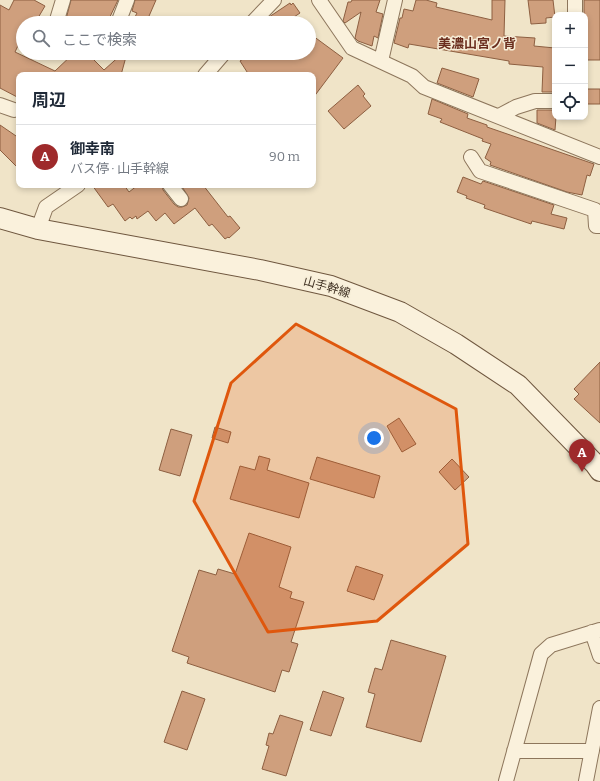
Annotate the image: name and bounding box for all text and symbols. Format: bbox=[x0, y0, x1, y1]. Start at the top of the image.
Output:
map controls bbox=[552, 12, 588, 120]
button: + bbox=[552, 12, 588, 48]
search box bbox=[16, 16, 316, 60]
icon: search bbox=[30, 27, 52, 49]
text: ここで検索 bbox=[62, 31, 137, 49]
district label: 美濃山宮ノ背 bbox=[438, 36, 516, 51]
button: − bbox=[552, 48, 588, 84]
button: locate bbox=[552, 84, 588, 120]
text: 周辺 bbox=[32, 90, 66, 111]
text: 御幸南 bbox=[70, 140, 115, 158]
text: A bbox=[40, 149, 50, 164]
text: 90 m bbox=[269, 149, 300, 164]
text: バス停 · 山手幹線 bbox=[70, 161, 169, 176]
street label: 山手幹線 bbox=[302, 274, 352, 300]
your location bbox=[364, 428, 384, 448]
pin: A bbox=[569, 439, 595, 472]

